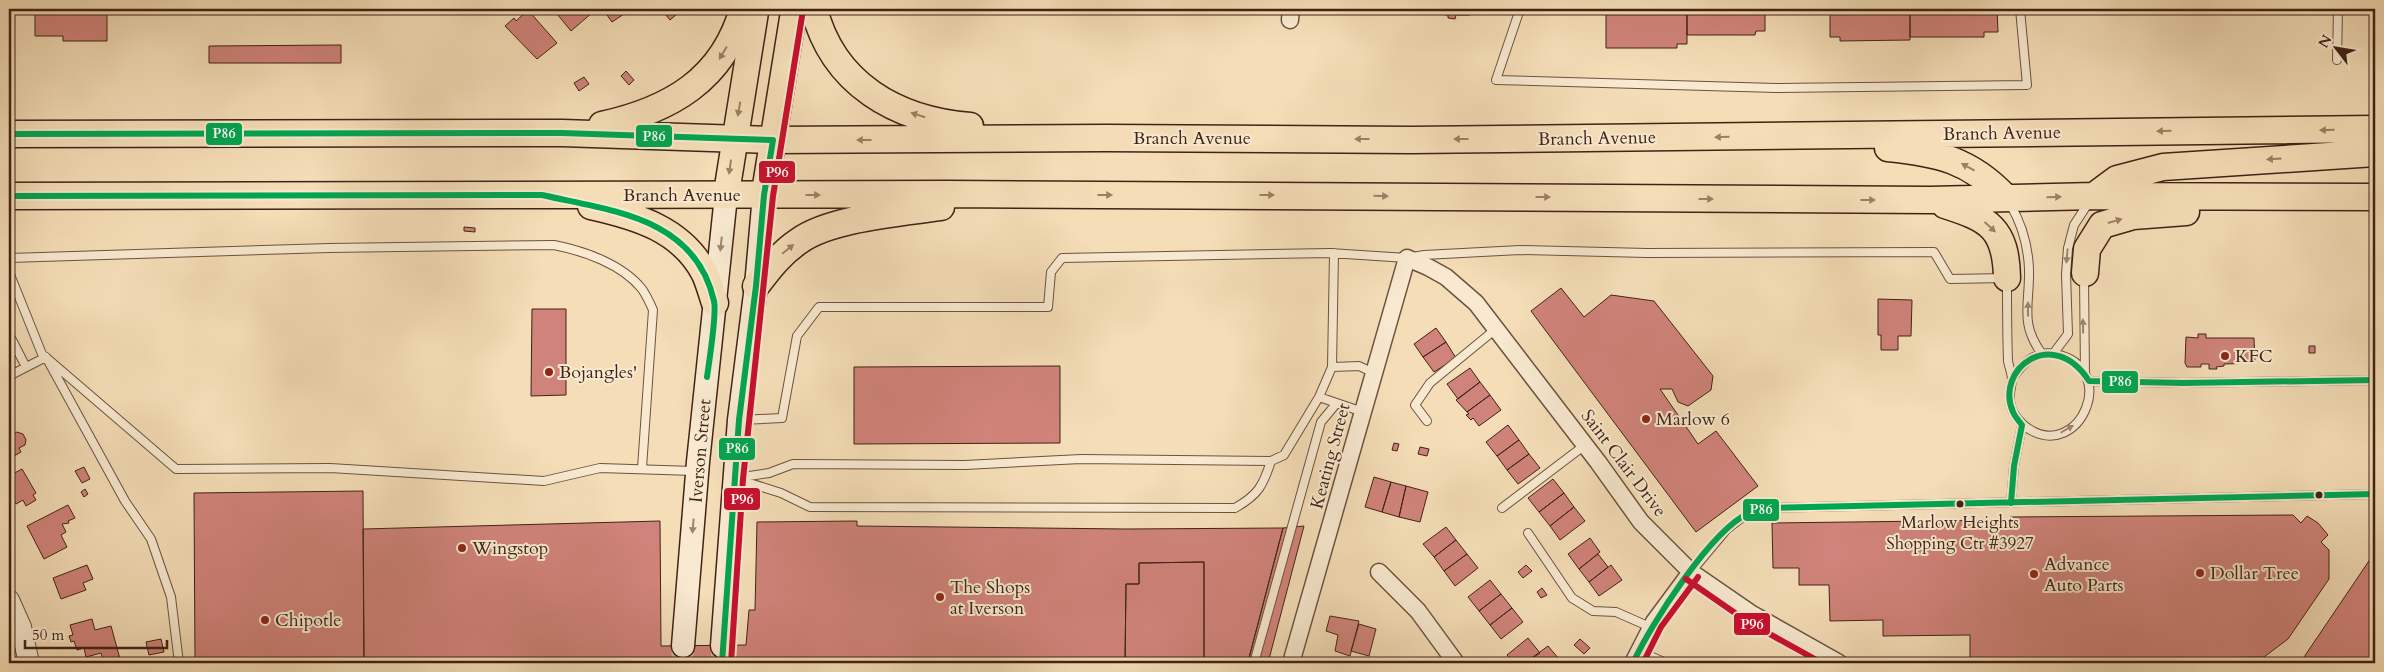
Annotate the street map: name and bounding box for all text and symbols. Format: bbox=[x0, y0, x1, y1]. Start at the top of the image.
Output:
north arrow bbox=[2312, 22, 2362, 72]
text: N bbox=[2314, 31, 2337, 52]
one-way arrow bbox=[718, 46, 727, 59]
one-way arrow bbox=[734, 101, 742, 117]
one-way arrow bbox=[911, 111, 926, 119]
street label: Branch Avenue bbox=[1943, 120, 2061, 147]
line badge: P86 bbox=[205, 122, 243, 146]
text: P86 bbox=[212, 124, 236, 143]
line badge: P86 bbox=[635, 124, 673, 148]
street label: Branch Avenue bbox=[1538, 125, 1656, 152]
street label: Branch Avenue bbox=[1133, 126, 1251, 151]
one-way arrow bbox=[2318, 126, 2334, 134]
text: P86 bbox=[642, 127, 666, 146]
one-way arrow bbox=[2156, 127, 2172, 135]
one-way arrow bbox=[1714, 133, 1730, 141]
one-way arrow bbox=[1354, 135, 1370, 143]
one-way arrow bbox=[1453, 135, 1469, 143]
one-way arrow bbox=[856, 136, 872, 144]
one-way arrow bbox=[2266, 156, 2282, 164]
one-way arrow bbox=[726, 159, 734, 175]
line badge: P96 bbox=[758, 160, 796, 184]
text: P96 bbox=[765, 163, 789, 182]
one-way arrow bbox=[1961, 163, 1975, 171]
street label: Branch Avenue bbox=[623, 183, 741, 208]
one-way arrow bbox=[805, 191, 821, 199]
one-way arrow bbox=[1097, 191, 1113, 199]
one-way arrow bbox=[1259, 191, 1275, 199]
one-way arrow bbox=[1373, 192, 1389, 200]
one-way arrow bbox=[1535, 193, 1551, 201]
one-way arrow bbox=[2046, 193, 2062, 201]
one-way arrow bbox=[1698, 195, 1714, 203]
one-way arrow bbox=[1860, 196, 1876, 204]
one-way arrow bbox=[2108, 217, 2123, 225]
one-way arrow bbox=[1983, 221, 1996, 232]
one-way arrow bbox=[717, 236, 725, 252]
one-way arrow bbox=[782, 244, 795, 255]
one-way arrow bbox=[2063, 248, 2071, 264]
one-way arrow bbox=[2024, 301, 2032, 317]
one-way arrow bbox=[2079, 318, 2087, 334]
place label: KFC bbox=[2235, 344, 2273, 369]
marker: KFC bbox=[2219, 350, 2231, 362]
place label: Bojangles' bbox=[559, 360, 637, 385]
marker: Bojangles' bbox=[543, 366, 555, 378]
line badge: P86 bbox=[2101, 370, 2139, 394]
text: P86 bbox=[2108, 372, 2132, 391]
street label: Iverson Street bbox=[684, 398, 718, 504]
street label: Keating Street bbox=[1304, 400, 1357, 512]
street label: Saint Clair Drive bbox=[1575, 404, 1672, 522]
place label: Marlow 6 bbox=[1656, 407, 1730, 432]
marker: Marlow 6 bbox=[1640, 413, 1652, 425]
one-way arrow bbox=[2061, 425, 2074, 434]
line badge: P86 bbox=[718, 437, 756, 461]
text: P86 bbox=[725, 439, 749, 458]
line badge: P96 bbox=[723, 487, 761, 511]
text: P96 bbox=[730, 490, 754, 509]
unlabelled marker bbox=[2314, 490, 2324, 500]
line badge: P86 bbox=[1742, 498, 1780, 522]
marker: Marlow Heights Shopping Ctr #3927 bbox=[1955, 499, 1965, 509]
text: P86 bbox=[1749, 500, 1773, 519]
place label: Marlow Heights Shopping Ctr #3927 bbox=[1886, 511, 2034, 555]
one-way arrow bbox=[689, 518, 697, 534]
place label: Wingstop bbox=[471, 536, 548, 561]
marker: Wingstop bbox=[456, 542, 468, 554]
place label: Advance Auto Parts bbox=[2044, 552, 2124, 598]
place label: Dollar Tree bbox=[2210, 561, 2299, 586]
marker: Dollar Tree bbox=[2194, 567, 2206, 579]
marker: Advance Auto Parts bbox=[2028, 568, 2040, 580]
place label: The Shops at Iverson bbox=[950, 575, 1030, 621]
marker: The Shops at Iverson bbox=[934, 591, 946, 603]
place label: Chipotle bbox=[275, 608, 341, 633]
line badge: P96 bbox=[1733, 612, 1771, 636]
marker: Chipotle bbox=[259, 614, 271, 626]
text: P96 bbox=[1740, 615, 1764, 634]
scale bar bbox=[25, 617, 168, 649]
text: 50 m bbox=[32, 625, 64, 645]

